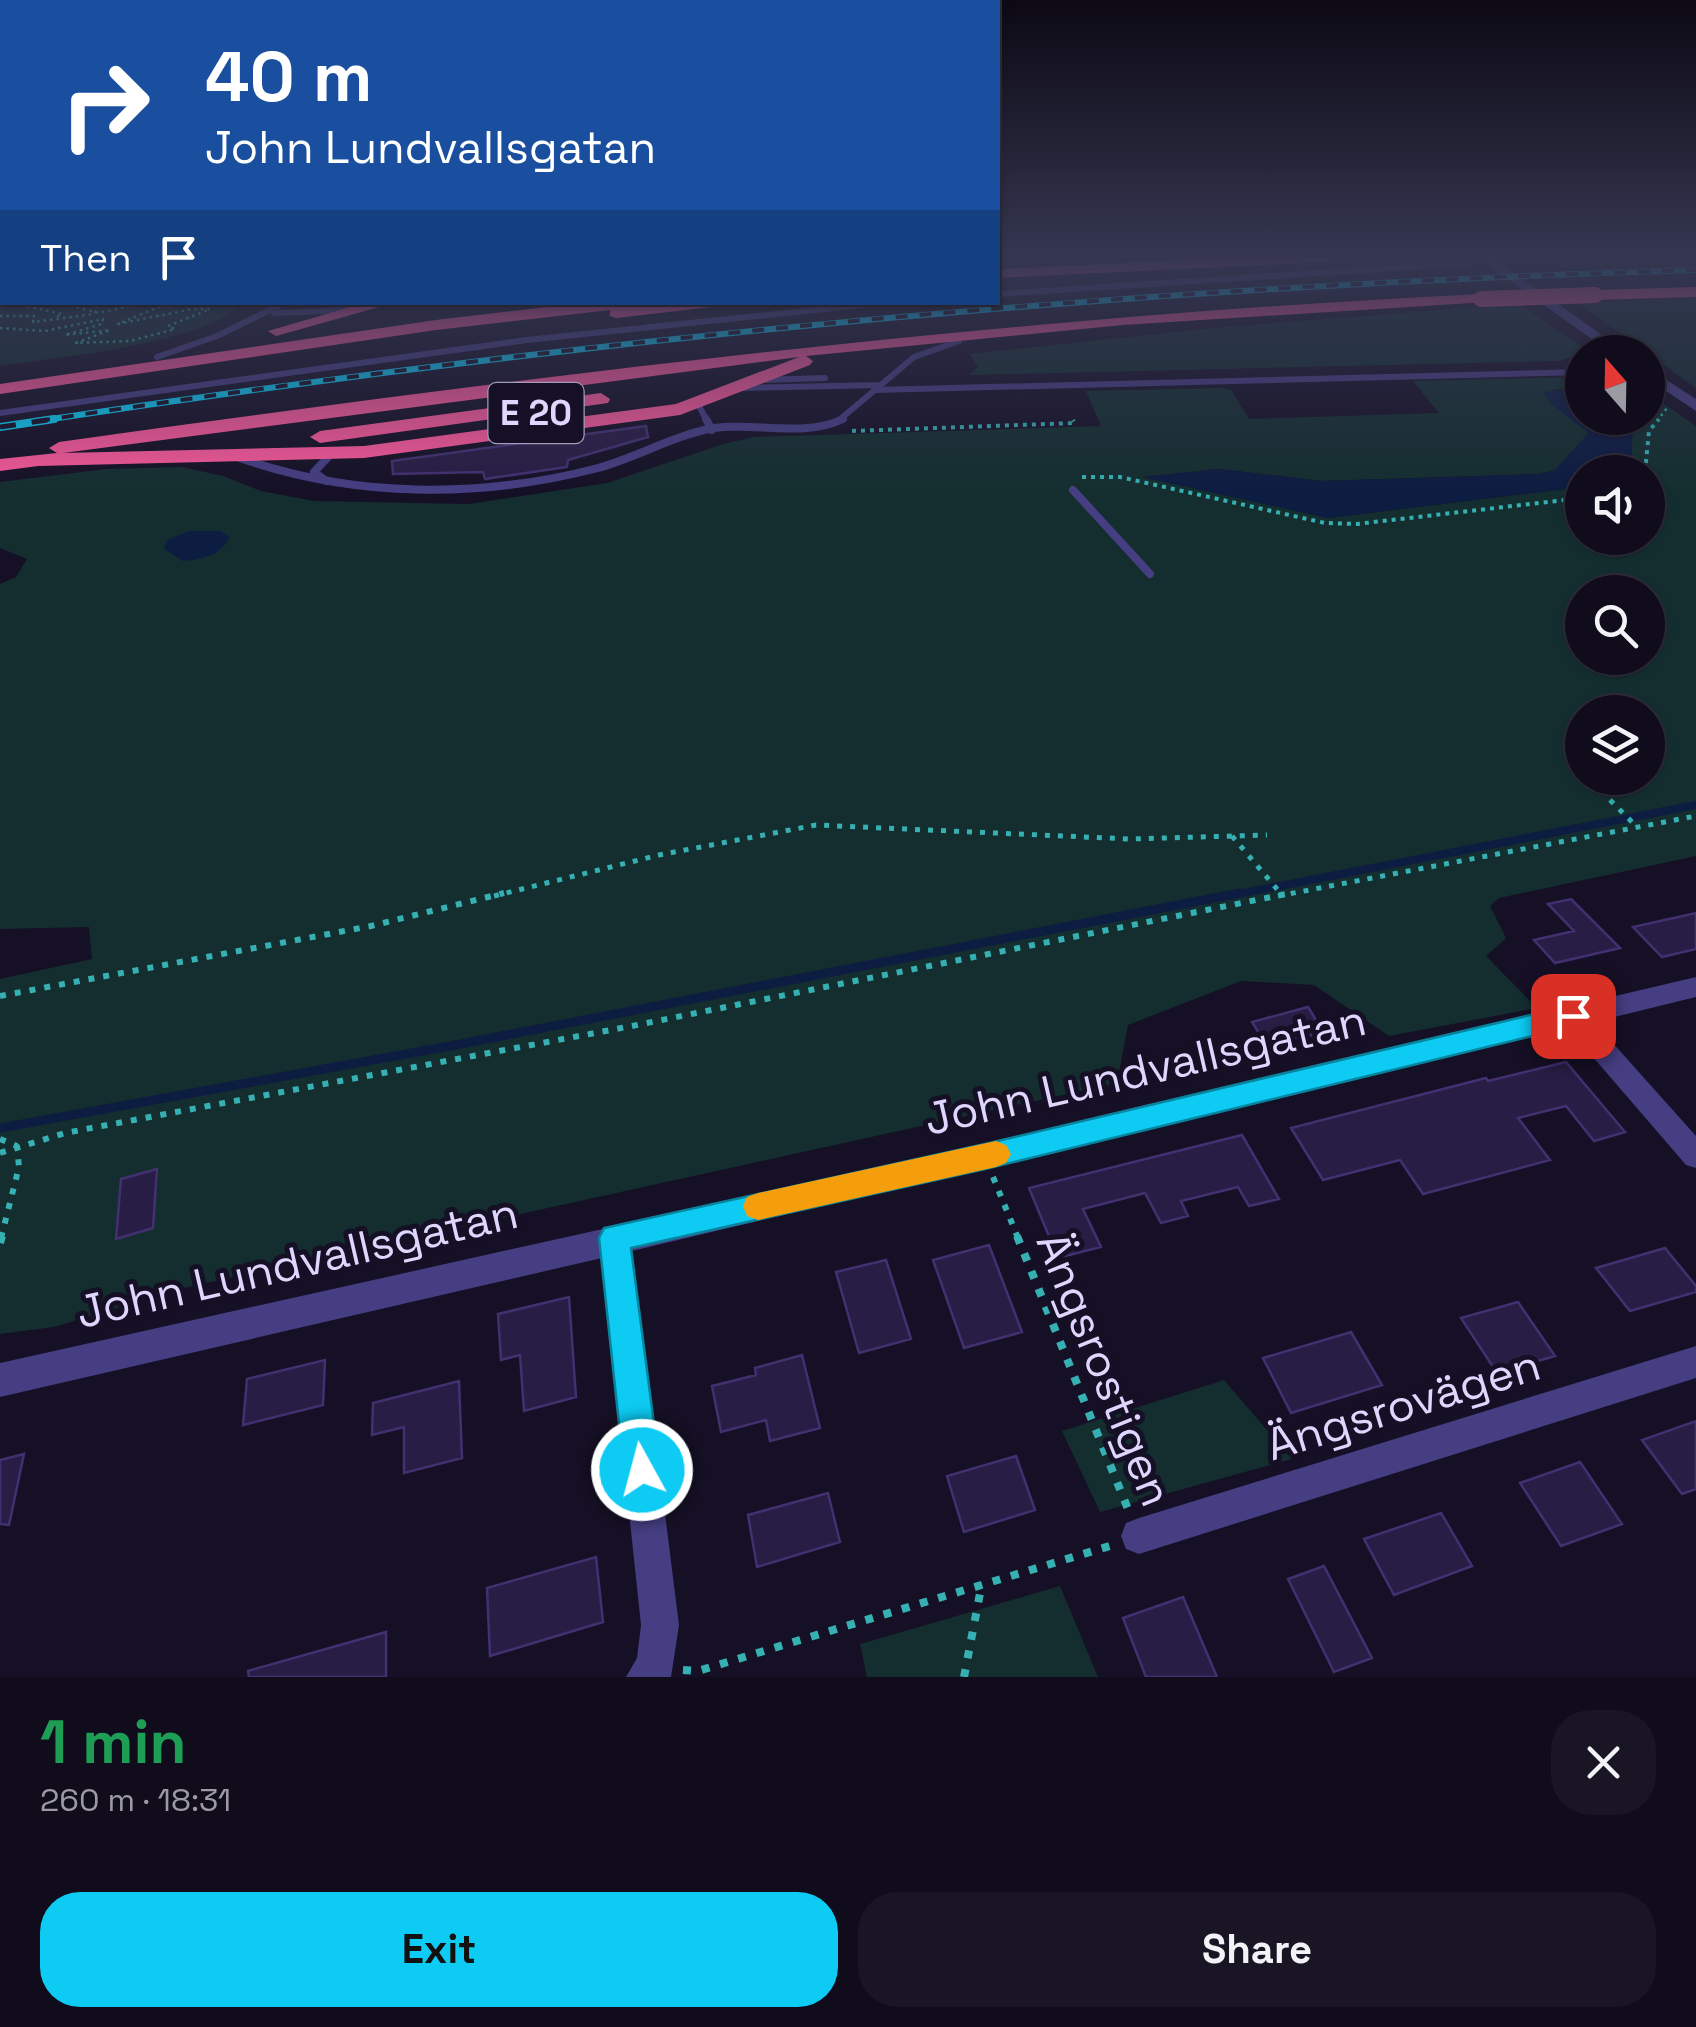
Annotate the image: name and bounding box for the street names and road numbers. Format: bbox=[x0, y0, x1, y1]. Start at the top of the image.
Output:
road number: E 20 bbox=[488, 383, 584, 443]
street label: John Lundvallsgatan bbox=[919, 991, 1371, 1148]
street label: John Lundvallsgatan bbox=[71, 1184, 523, 1341]
street label: Ängsrostigen bbox=[1024, 1224, 1185, 1515]
street label: Ängsrovägen bbox=[1259, 1336, 1547, 1473]

